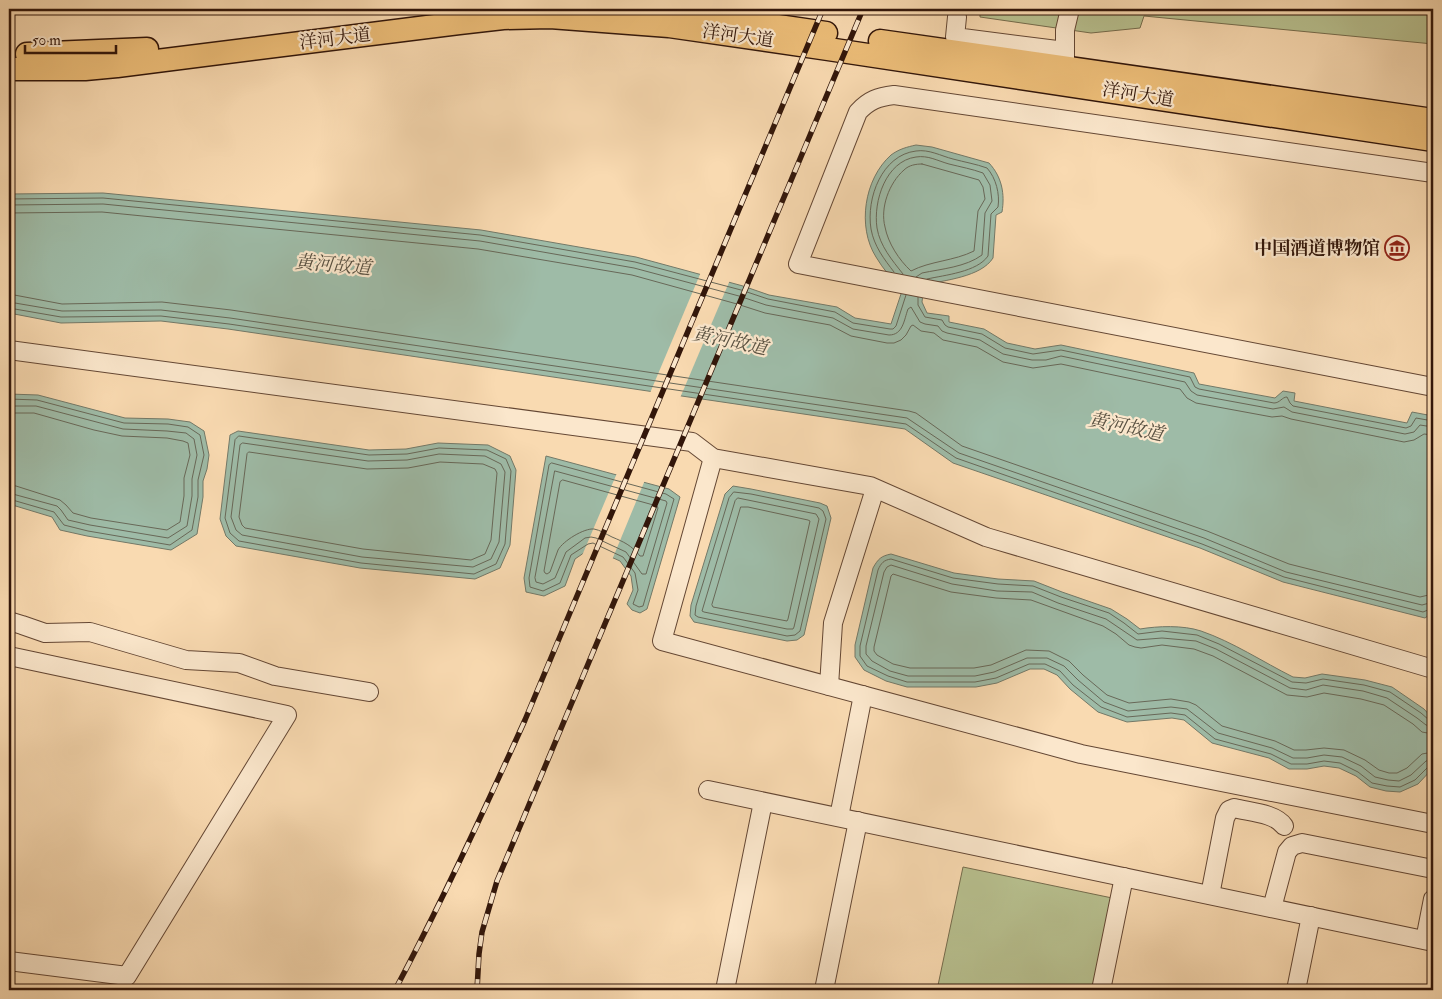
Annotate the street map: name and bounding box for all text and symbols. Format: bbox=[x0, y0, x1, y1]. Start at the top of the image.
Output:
street label: 洋河大道 bbox=[701, 20, 775, 52]
scale bar bbox=[25, 22, 116, 54]
street label: 洋河大道 bbox=[298, 23, 372, 55]
text: 50 m bbox=[32, 31, 61, 50]
street label: 洋河大道 bbox=[1101, 78, 1175, 112]
museum icon: 中国酒道博物馆 bbox=[1384, 235, 1410, 261]
place label: 中国酒道博物馆 bbox=[1254, 237, 1380, 260]
water label: 黄河故道 bbox=[294, 250, 375, 281]
water label: 黄河故道 bbox=[690, 321, 773, 361]
water label: 黄河故道 bbox=[1086, 407, 1169, 447]

